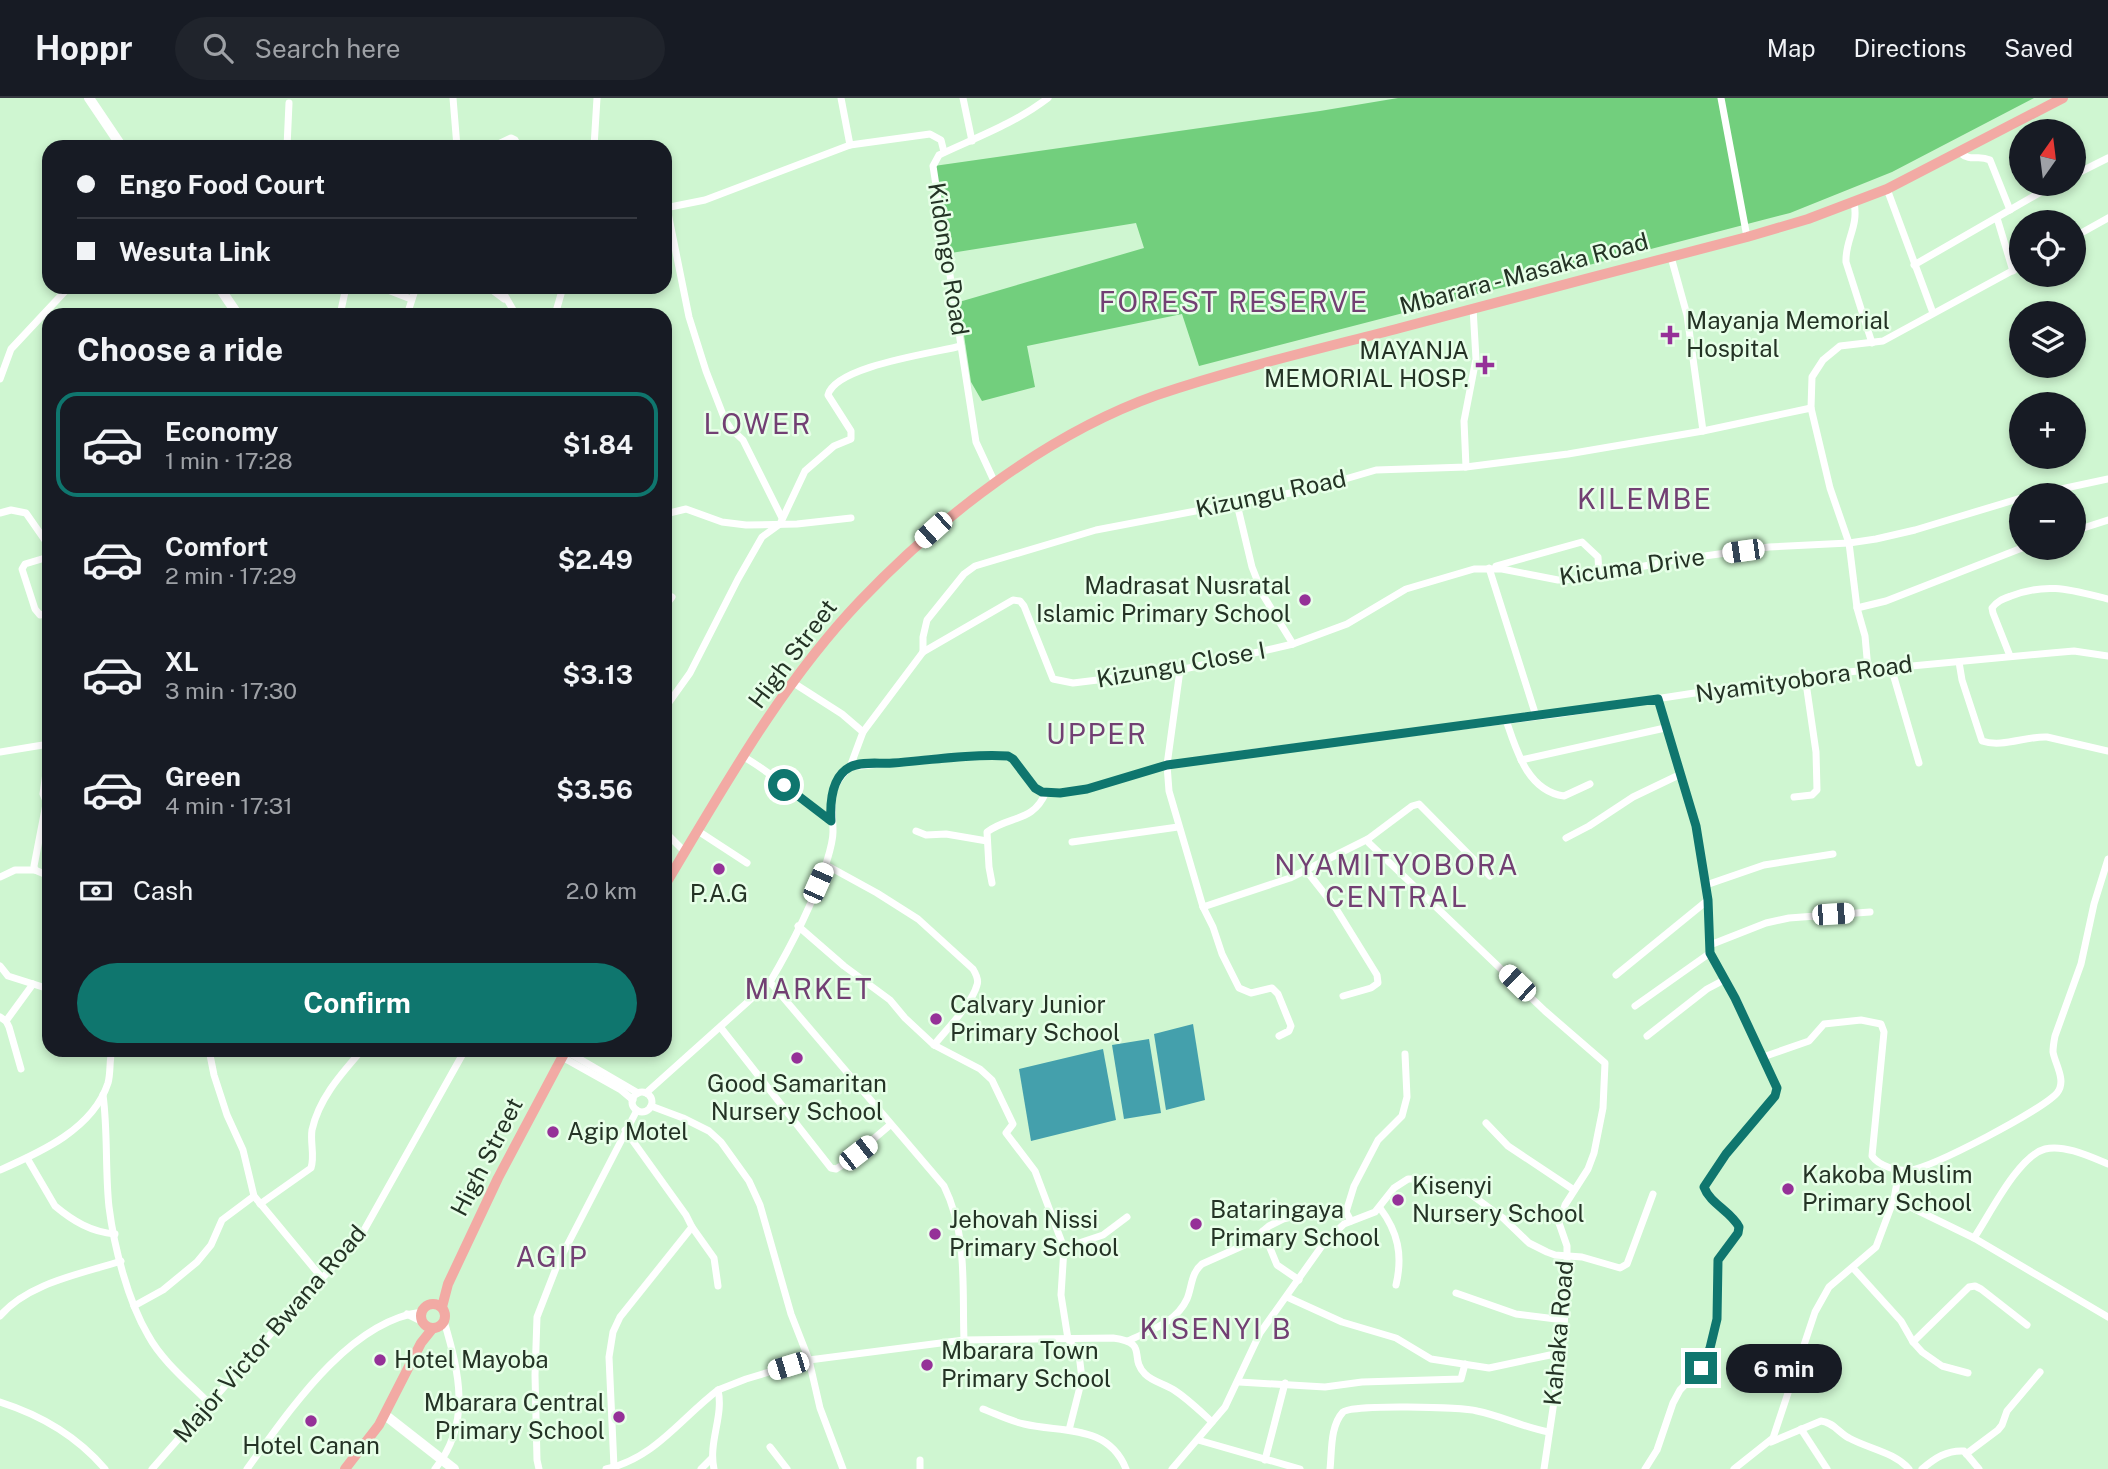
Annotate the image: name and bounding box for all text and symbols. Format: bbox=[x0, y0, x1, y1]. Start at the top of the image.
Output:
search box bbox=[175, 17, 665, 80]
text: Hoppr bbox=[35, 29, 133, 67]
icon: search bbox=[199, 29, 237, 67]
text: Search here bbox=[255, 33, 401, 64]
text: Map bbox=[1767, 34, 1816, 62]
text: Directions bbox=[1854, 34, 1966, 62]
text: Saved bbox=[2004, 34, 2073, 62]
north arrow bbox=[2009, 119, 2086, 196]
map controls bbox=[2009, 119, 2086, 560]
text: Engo Food Court bbox=[119, 169, 325, 200]
street label: Kidongo Road bbox=[923, 180, 975, 337]
button: locate bbox=[2009, 210, 2086, 287]
street label: Mbarara - Masaka Road bbox=[1396, 226, 1651, 320]
text: Wesuta Link bbox=[119, 236, 271, 267]
district label: FOREST RESERVE bbox=[1099, 285, 1369, 318]
button: layers bbox=[2009, 301, 2086, 378]
place label: Mayanja Memorial Hospital bbox=[1686, 306, 1890, 362]
marker: Mayanja Memorial Hospital bbox=[1660, 325, 1680, 345]
text: Choose a ride bbox=[77, 331, 283, 368]
place label: MAYANJA MEMORIAL HOSP. bbox=[1264, 336, 1469, 392]
marker: MAYANJA MEMORIAL HOSP. bbox=[1475, 355, 1495, 375]
button: + bbox=[2009, 392, 2086, 469]
district label: LOWER bbox=[704, 407, 812, 440]
icon: car bbox=[81, 413, 144, 476]
text: Economy bbox=[165, 416, 278, 447]
text: $1.84 bbox=[563, 429, 633, 460]
text: 1 min · 17:28 bbox=[165, 447, 293, 474]
street label: Kizungu Road bbox=[1193, 463, 1349, 523]
district label: KILEMBE bbox=[1577, 482, 1713, 515]
button: − bbox=[2009, 483, 2086, 560]
car bbox=[911, 508, 956, 552]
icon: car bbox=[81, 528, 144, 591]
text: Comfort bbox=[165, 531, 268, 562]
car bbox=[1721, 538, 1766, 564]
street label: Kicuma Drive bbox=[1557, 542, 1706, 590]
text: $2.49 bbox=[558, 544, 633, 575]
text: 2 min · 17:29 bbox=[165, 562, 297, 589]
place label: Madrasat Nusratal Islamic Primary School bbox=[1036, 571, 1291, 627]
marker: Madrasat Nusratal Islamic Primary School bbox=[1297, 592, 1313, 608]
street label: High Street bbox=[742, 593, 842, 713]
street label: Kizungu Close I bbox=[1094, 635, 1267, 693]
icon: car bbox=[81, 643, 144, 706]
text: XL bbox=[165, 646, 199, 677]
street label: Nyamityobora Road bbox=[1694, 649, 1914, 707]
text: $3.13 bbox=[563, 659, 633, 690]
text: 3 min · 17:30 bbox=[165, 677, 297, 704]
district label: UPPER bbox=[1046, 717, 1148, 750]
icon: car bbox=[81, 758, 144, 821]
text: Green bbox=[165, 761, 241, 792]
route start bbox=[768, 769, 800, 801]
text: $3.56 bbox=[556, 774, 633, 805]
text: 4 min · 17:31 bbox=[165, 792, 293, 819]
district label: NYAMITYOBORA CENTRAL bbox=[1274, 848, 1520, 913]
car bbox=[800, 860, 837, 906]
marker: P.A.G bbox=[711, 861, 727, 877]
icon: cash bbox=[77, 872, 115, 910]
text: Cash bbox=[133, 875, 193, 906]
text: 2.0 km bbox=[566, 877, 637, 904]
place label: P.A.G bbox=[690, 879, 748, 907]
car bbox=[1812, 902, 1855, 926]
car bbox=[1495, 961, 1540, 1005]
button: Confirm bbox=[77, 963, 637, 1043]
district label: MARKET bbox=[744, 972, 874, 1005]
place label: Calvary Junior Primary School bbox=[950, 990, 1120, 1046]
marker: Calvary Junior Primary School bbox=[928, 1011, 944, 1027]
marker: Good Samaritan Nursery School bbox=[789, 1050, 805, 1066]
place label: Good Samaritan Nursery School bbox=[707, 1069, 887, 1125]
street label: High Street bbox=[444, 1093, 528, 1220]
place label: Agip Motel bbox=[567, 1117, 689, 1145]
marker: Agip Motel bbox=[545, 1124, 561, 1140]
car bbox=[835, 1132, 882, 1174]
place label: Kakoba Muslim Primary School bbox=[1802, 1160, 1973, 1216]
place label: Kisenyi Nursery School bbox=[1412, 1171, 1585, 1227]
marker: Kakoba Muslim Primary School bbox=[1780, 1181, 1796, 1197]
marker: Kisenyi Nursery School bbox=[1390, 1192, 1406, 1208]
place label: Bataringaya Primary School bbox=[1210, 1195, 1380, 1251]
place label: Jehovah Nissi Primary School bbox=[949, 1205, 1119, 1261]
marker: Bataringaya Primary School bbox=[1188, 1216, 1204, 1232]
street label: Major Victor Bwana Road bbox=[167, 1219, 371, 1448]
marker: Jehovah Nissi Primary School bbox=[927, 1226, 943, 1242]
district label: AGIP bbox=[515, 1240, 589, 1273]
street label: Kahaka Road bbox=[1538, 1259, 1578, 1407]
district label: KISENYI B bbox=[1140, 1312, 1292, 1345]
place label: Mbarara Town Primary School bbox=[941, 1336, 1111, 1392]
callout: 6 min bbox=[1726, 1344, 1841, 1392]
place label: Hotel Mayoba bbox=[394, 1345, 549, 1373]
car bbox=[765, 1350, 812, 1382]
marker: Hotel Mayoba bbox=[372, 1352, 388, 1368]
route end bbox=[1685, 1352, 1717, 1384]
text: 6 min bbox=[1754, 1355, 1814, 1382]
marker: Mbarara Town Primary School bbox=[919, 1357, 935, 1373]
place label: Mbarara Central Primary School bbox=[424, 1388, 605, 1444]
marker: Mbarara Central Primary School bbox=[611, 1409, 627, 1425]
marker: Hotel Canan bbox=[303, 1413, 319, 1429]
place label: Hotel Canan bbox=[242, 1431, 380, 1459]

